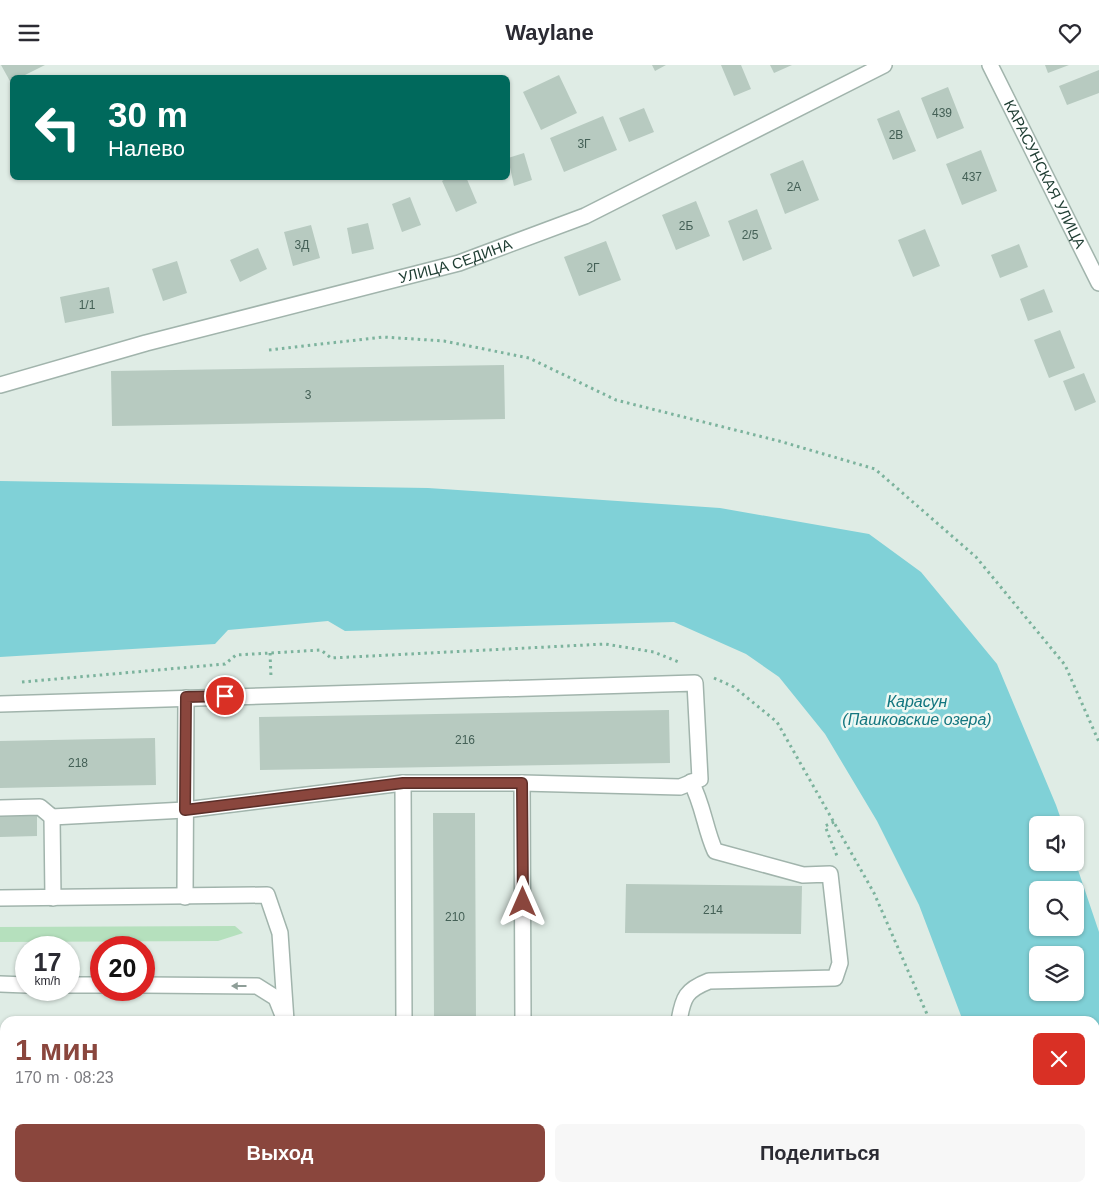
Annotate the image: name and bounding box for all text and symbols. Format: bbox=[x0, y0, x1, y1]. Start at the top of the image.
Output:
icon: menu bbox=[15, 19, 43, 47]
icon: heart bbox=[1056, 19, 1084, 47]
text: Waylane bbox=[505, 20, 594, 45]
icon: left bbox=[25, 95, 90, 160]
text: 30 m bbox=[108, 95, 188, 134]
street label: КАРАСУНСКАЯ УЛИЦА bbox=[1001, 97, 1089, 251]
house number: 439 bbox=[932, 106, 952, 120]
house number: 2В bbox=[889, 128, 903, 142]
text: Налево bbox=[108, 136, 185, 161]
house number: 3Г bbox=[577, 137, 591, 151]
house number: 437 bbox=[962, 170, 982, 184]
house number: 2А bbox=[787, 180, 801, 194]
house number: 2Б bbox=[679, 219, 693, 233]
house number: 2/5 bbox=[742, 228, 759, 242]
street label: УЛИЦА СЕДИНА bbox=[397, 235, 514, 286]
house number: 3Д bbox=[295, 238, 309, 252]
house number: 2Г bbox=[586, 261, 600, 275]
house number: 1/1 bbox=[79, 298, 96, 312]
house number: 3 bbox=[305, 388, 312, 402]
pin bbox=[204, 675, 246, 717]
icon: arrive bbox=[211, 682, 239, 710]
water label: Карасун (Пашковские озера) bbox=[842, 693, 992, 728]
house number: 216 bbox=[455, 733, 475, 747]
house number: 218 bbox=[68, 756, 88, 770]
map controls bbox=[1029, 816, 1084, 1001]
button: sound bbox=[1029, 816, 1084, 871]
position arrow bbox=[496, 875, 548, 927]
button: search bbox=[1029, 881, 1084, 936]
house number: 214 bbox=[703, 903, 723, 917]
house number: 210 bbox=[445, 910, 465, 924]
speed limit sign: 20 bbox=[90, 936, 155, 1001]
button: layers bbox=[1029, 946, 1084, 1001]
text: 17 bbox=[34, 948, 61, 976]
text: km/h bbox=[34, 974, 61, 988]
one-way arrow bbox=[231, 982, 247, 990]
text: 1 мин bbox=[15, 1033, 99, 1066]
button: close bbox=[1033, 1033, 1085, 1085]
text: 170 m · 08:23 bbox=[15, 1069, 114, 1086]
button: Выход bbox=[15, 1124, 545, 1182]
button: Поделиться bbox=[555, 1124, 1085, 1182]

